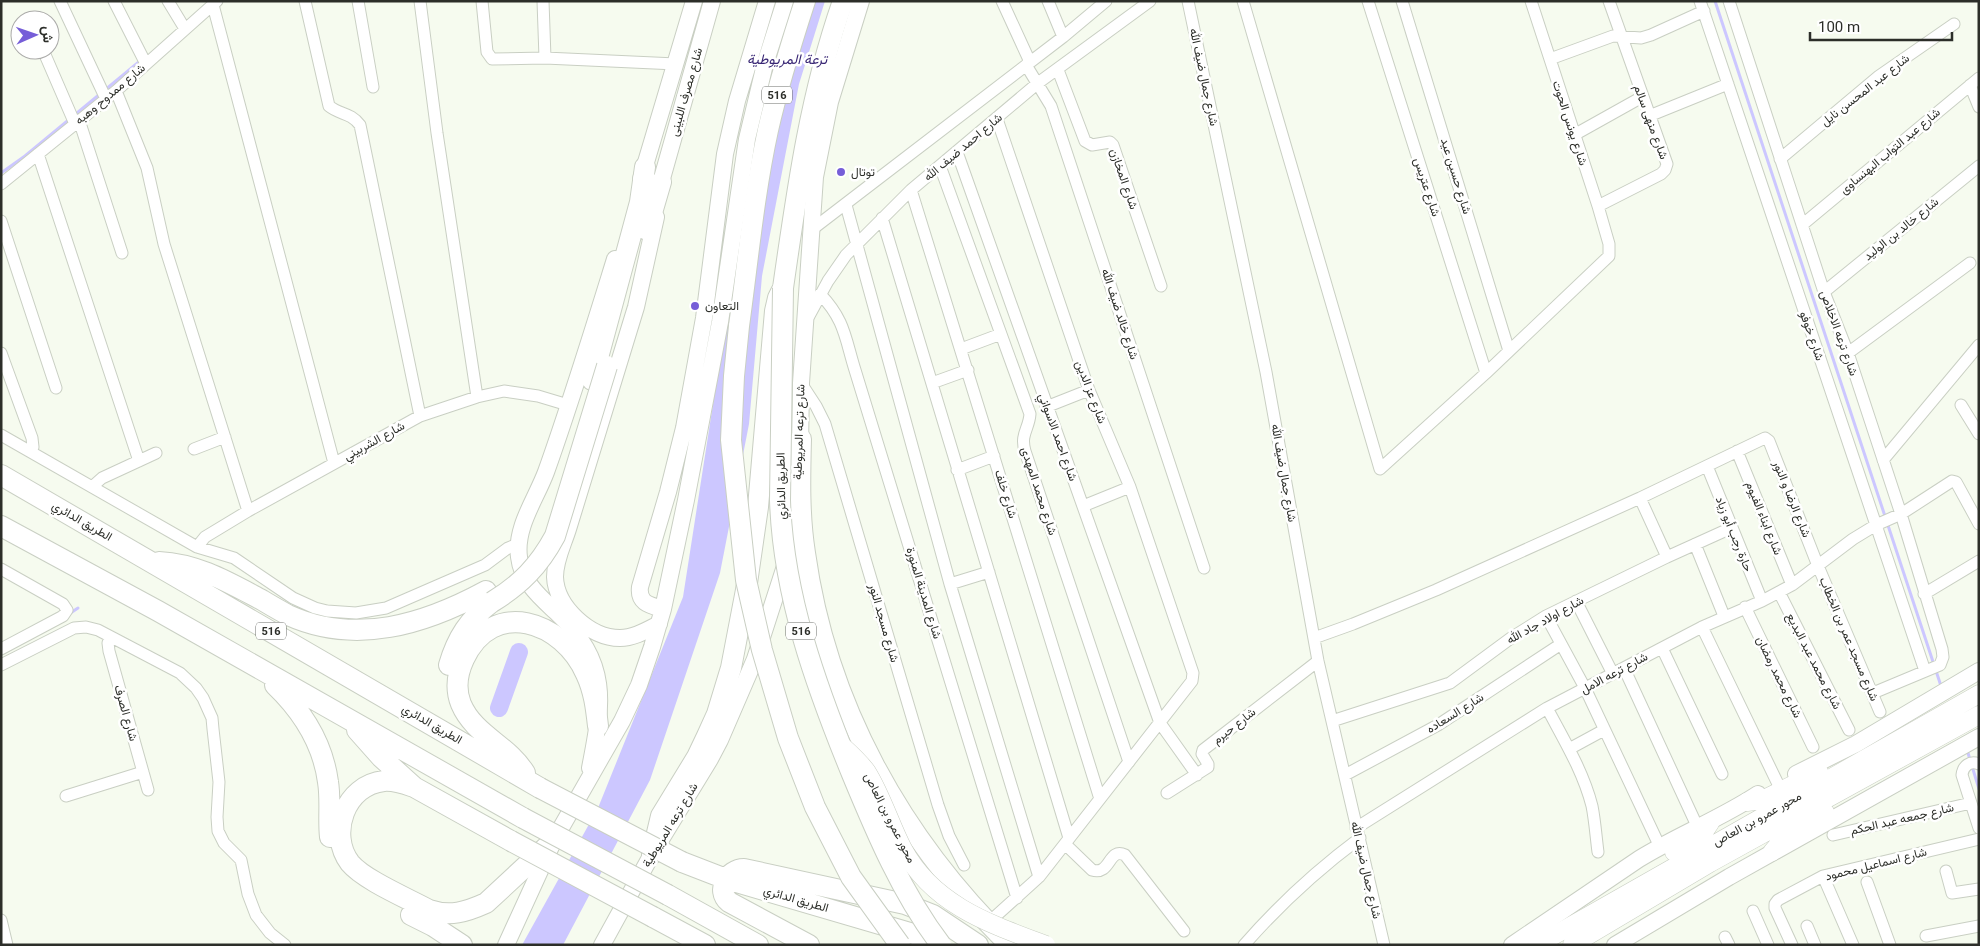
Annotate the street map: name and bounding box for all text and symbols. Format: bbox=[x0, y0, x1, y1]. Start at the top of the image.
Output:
north arrow bbox=[10, 10, 60, 60]
scale bar bbox=[1810, 10, 1952, 42]
text: 100 m bbox=[1818, 18, 1860, 36]
text: ش bbox=[39, 26, 56, 43]
street label: شارع جمال ضيف الله bbox=[1185, 27, 1221, 128]
street label: شارع مصرف اللبينى bbox=[667, 46, 707, 138]
water label: ترعة المريوطية bbox=[747, 51, 829, 68]
street label: شارع عبد المحسن نايل bbox=[1818, 51, 1913, 131]
street label: شارع ممدوح وهبه bbox=[72, 61, 149, 129]
street label: شارع يونس الحوت bbox=[1548, 79, 1590, 168]
street label: شارع منهى سالم bbox=[1629, 83, 1671, 162]
road number: 516 bbox=[762, 86, 792, 104]
street label: شارع عبد التواب البهنساوى bbox=[1837, 105, 1944, 199]
street label: شارع احمد ضيف الله bbox=[921, 110, 1006, 185]
street label: شارع حسين عيد bbox=[1436, 136, 1474, 216]
street label: شارع المخازن bbox=[1105, 147, 1141, 212]
street label: شارع عتريس bbox=[1409, 156, 1443, 219]
place label: توتال bbox=[851, 165, 875, 180]
marker: توتال bbox=[835, 166, 847, 178]
street label: شارع خالد بن الوليد bbox=[1861, 195, 1942, 265]
street label: شارع خالد ضيف الله bbox=[1097, 267, 1141, 362]
street label: شارع ترعه الاخلاص bbox=[1815, 288, 1861, 378]
place label: التعاون bbox=[705, 299, 739, 314]
marker: التعاون bbox=[689, 300, 701, 312]
street label: شارع خوفو bbox=[1795, 309, 1827, 363]
street label: شارع عز الدين bbox=[1071, 358, 1109, 426]
street label: شارع ترعه المريوطية bbox=[790, 384, 810, 480]
street label: شارع احمد الاسواني bbox=[1033, 391, 1080, 484]
street label: شارع الشربيني bbox=[341, 419, 408, 466]
street label: شارع جمال ضيف الله bbox=[1267, 423, 1300, 524]
street label: شارع محمد المهدى bbox=[1016, 445, 1060, 537]
street label: الطريق الدائري bbox=[773, 452, 792, 520]
street label: شارع الرضا و النور bbox=[1768, 458, 1814, 540]
street label: شارع خلف bbox=[990, 468, 1020, 521]
street label: شارع ابناء الفيوم bbox=[1741, 479, 1785, 558]
street label: حارة رجب أبو زياد bbox=[1712, 494, 1755, 574]
street label: الطريق الدائري bbox=[48, 498, 115, 546]
street label: شارع المدينة المنورة bbox=[902, 546, 945, 641]
street label: شارع مسجد عمر بن الخطاب bbox=[1815, 575, 1881, 704]
street label: شارع مسجد النور bbox=[864, 581, 902, 664]
street label: شارع اولاد جاد الله bbox=[1504, 593, 1587, 649]
street label: شارع محمد عبد البديع bbox=[1782, 611, 1844, 712]
road number: 516 bbox=[256, 622, 286, 640]
road number: 516 bbox=[786, 622, 816, 640]
street label: شارع محمد رمضان bbox=[1751, 634, 1805, 721]
street label: شارع ترعه الامل bbox=[1578, 649, 1651, 698]
street label: شارع الصرف bbox=[109, 683, 141, 743]
street label: شارع السعاده bbox=[1424, 690, 1487, 738]
street label: الطريق الدائري bbox=[398, 701, 465, 749]
street label: شارع حيرم bbox=[1210, 705, 1260, 749]
street label: محور عمرو بن العاص bbox=[860, 771, 919, 866]
street label: شارع ترعه المريوطية bbox=[639, 780, 702, 871]
street label: محور عمرو بن العاص bbox=[1710, 789, 1804, 850]
street label: شارع جمعه عبد الحكم bbox=[1849, 800, 1956, 840]
street label: شارع جمال ضيف الله bbox=[1346, 820, 1384, 920]
street label: شارع اسماعيل محمود bbox=[1824, 845, 1929, 885]
street label: الطريق الدائري bbox=[761, 883, 830, 918]

